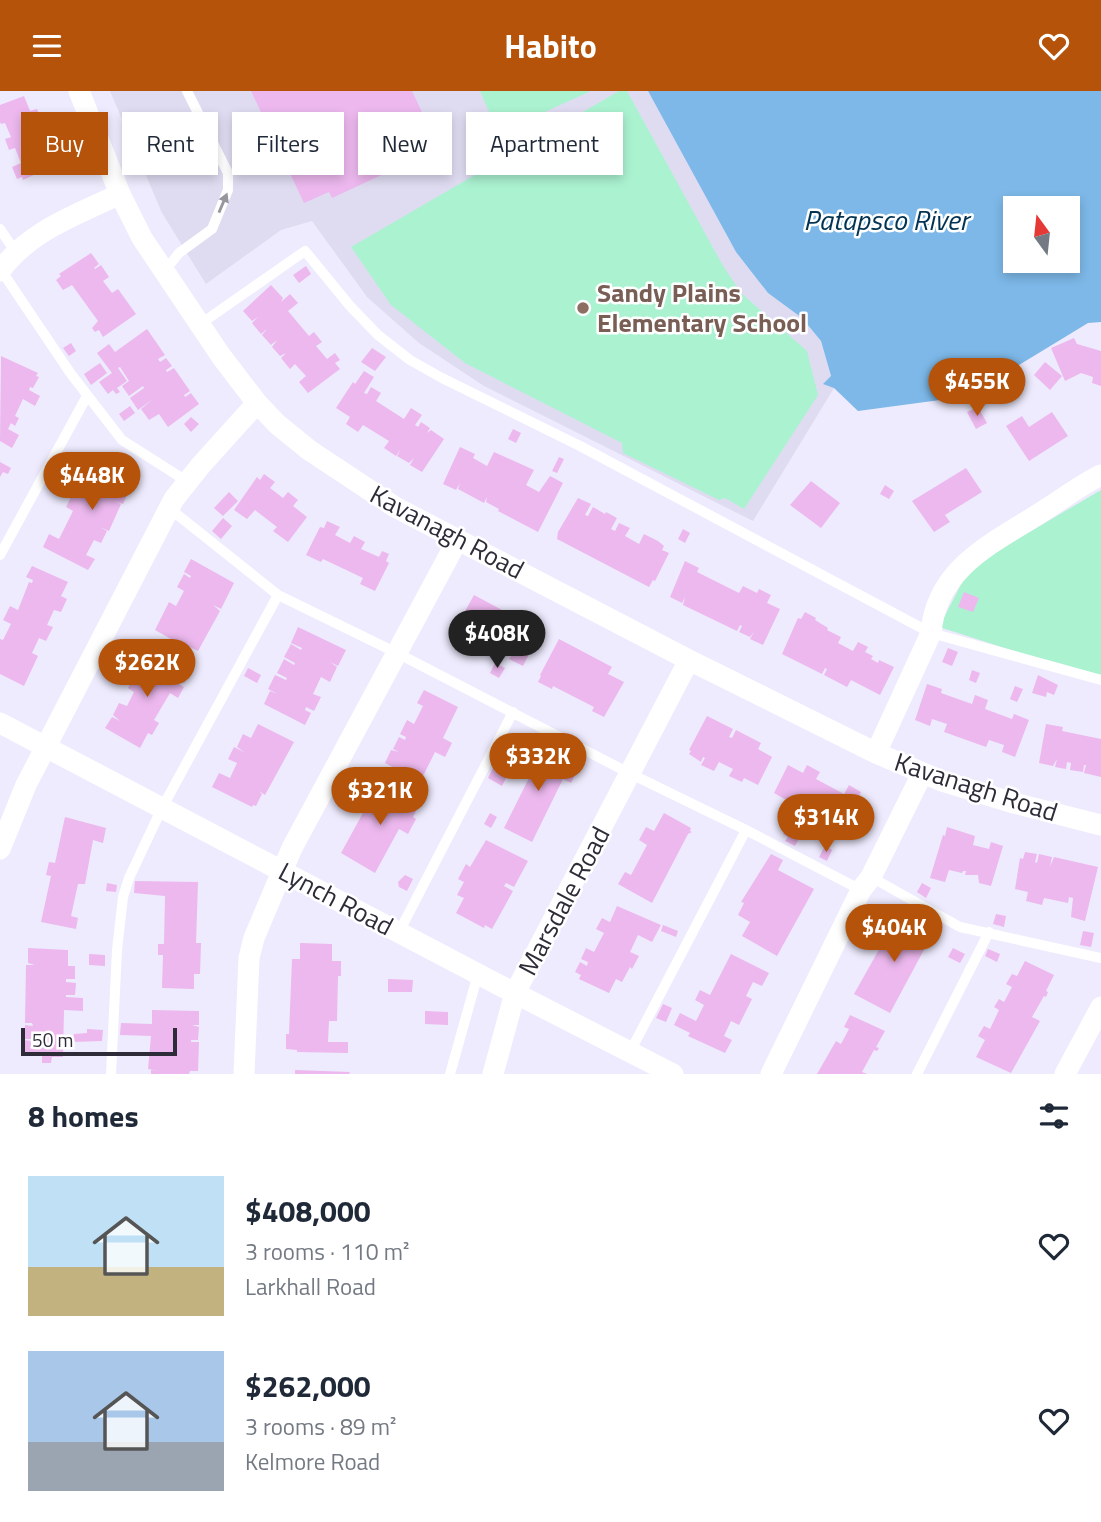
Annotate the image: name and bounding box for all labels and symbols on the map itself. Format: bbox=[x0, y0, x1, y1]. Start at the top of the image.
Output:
one-way arrow bbox=[218, 193, 229, 214]
north arrow bbox=[1003, 196, 1080, 273]
water label: Patapsco River bbox=[803, 198, 972, 241]
place label: Sandy Plains Elementary School bbox=[597, 273, 807, 342]
marker: Sandy Plains Elementary School bbox=[575, 300, 591, 316]
pin: $455K bbox=[928, 359, 1026, 418]
pin: $448K bbox=[43, 453, 141, 512]
street label: Kavanagh Road bbox=[363, 475, 531, 589]
pin: $408K bbox=[448, 611, 546, 670]
pin: $262K bbox=[98, 639, 196, 699]
pin: $332K bbox=[489, 733, 587, 793]
street label: Kavanagh Road bbox=[890, 742, 1063, 831]
pin: $321K bbox=[331, 767, 429, 827]
pin: $314K bbox=[777, 795, 875, 854]
street label: Marsdale Road bbox=[508, 819, 619, 982]
street label: Lynch Road bbox=[272, 852, 401, 945]
pin: $404K bbox=[845, 905, 943, 964]
scale bar bbox=[21, 1025, 177, 1057]

